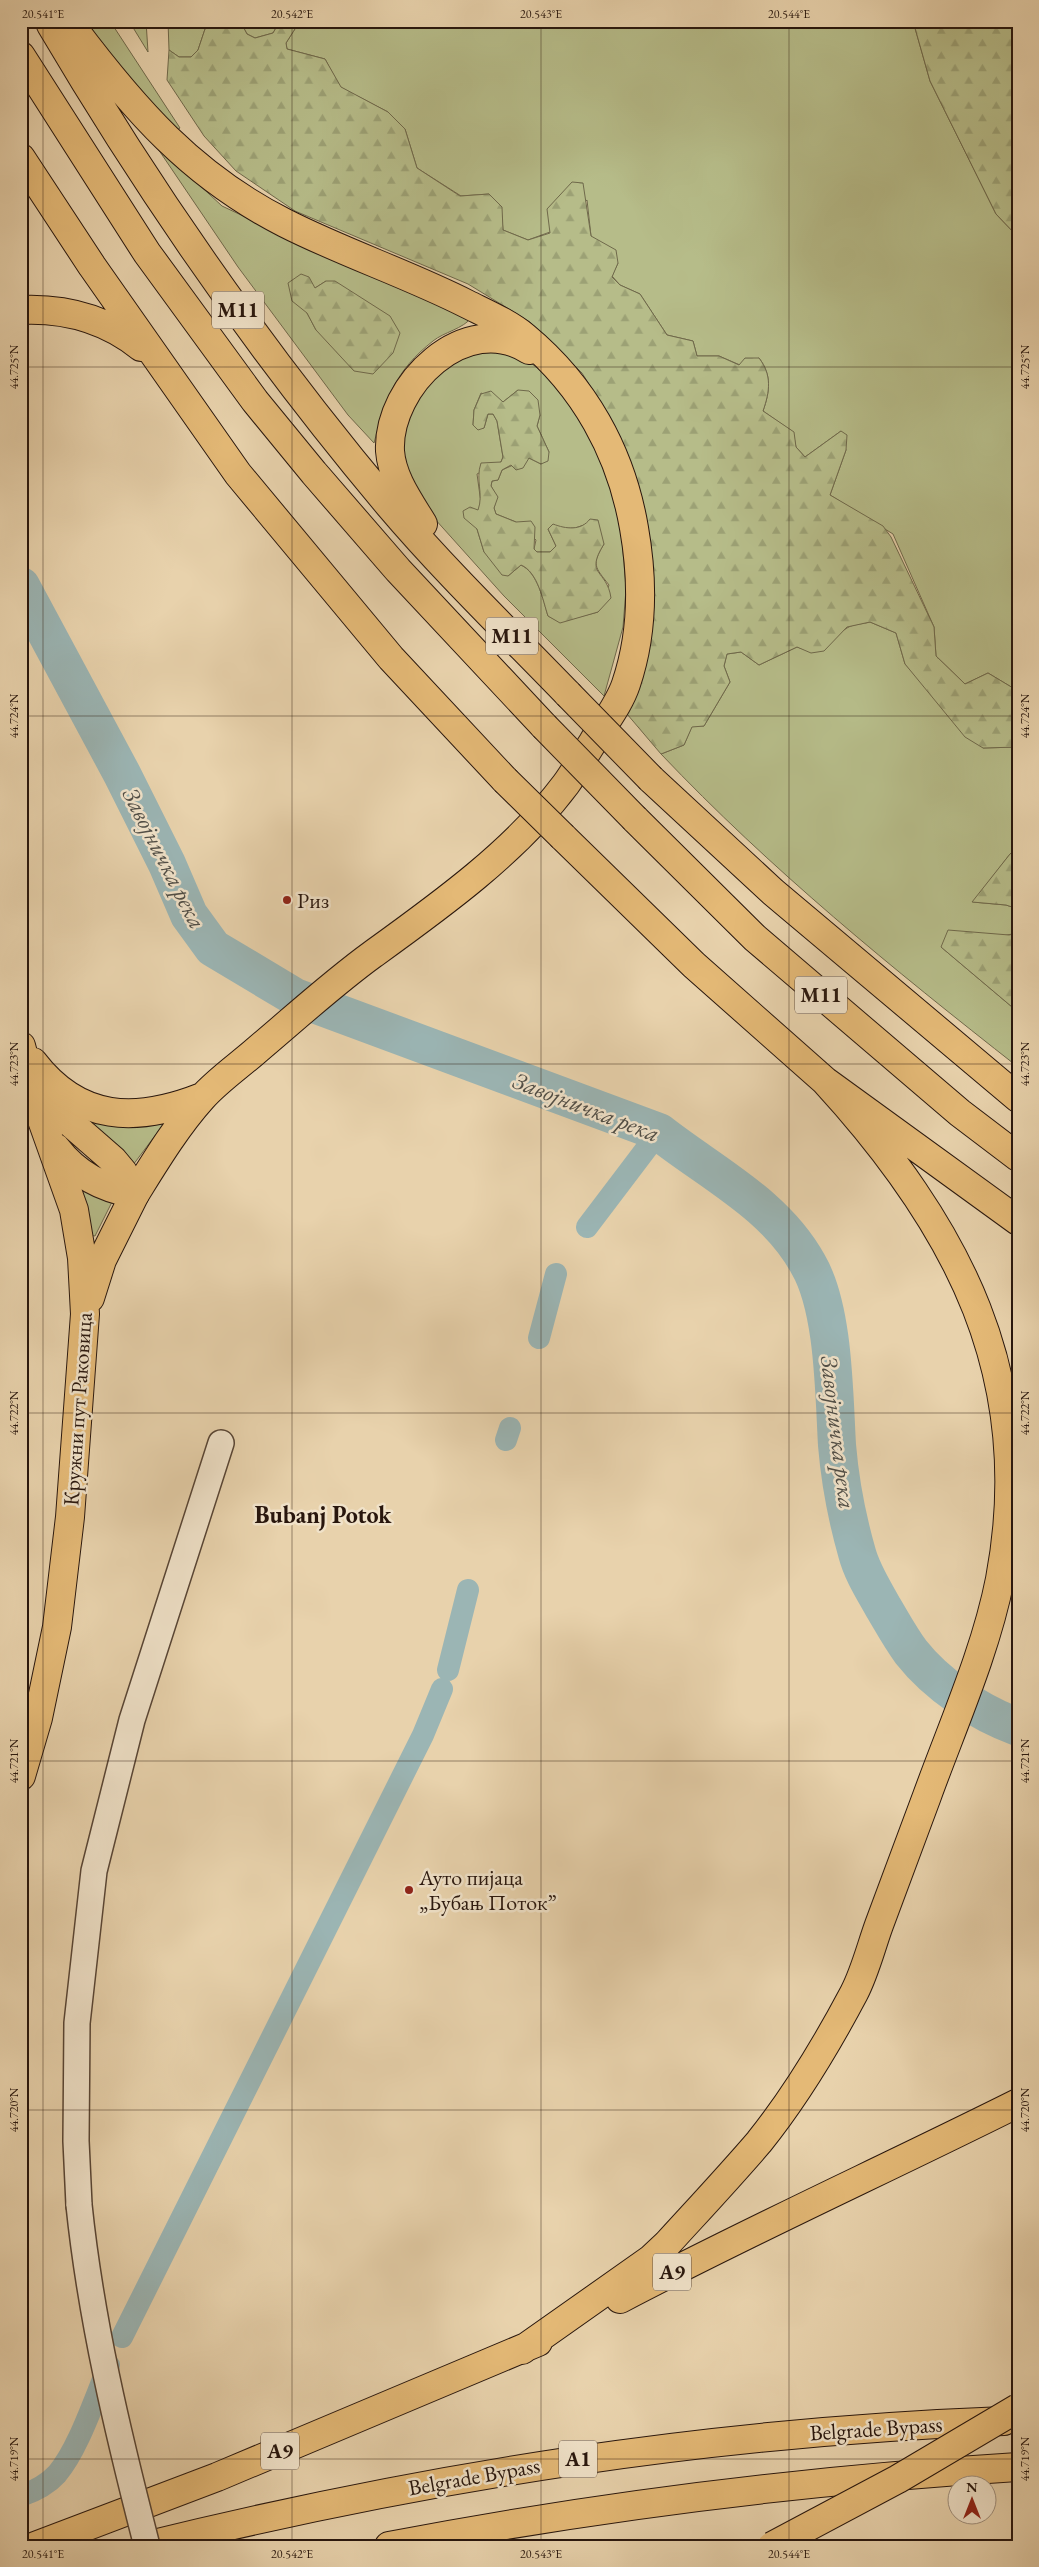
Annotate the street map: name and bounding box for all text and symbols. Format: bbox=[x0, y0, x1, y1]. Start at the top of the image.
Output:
text: 20.541°E bbox=[22, 6, 64, 22]
text: 20.542°E bbox=[271, 6, 313, 22]
text: 20.543°E bbox=[520, 6, 562, 22]
text: 20.544°E bbox=[768, 6, 810, 22]
road number: M11 bbox=[212, 292, 264, 328]
text: 44.725°N bbox=[6, 344, 22, 389]
text: 44.725°N bbox=[1017, 344, 1033, 389]
road number: M11 bbox=[486, 618, 538, 654]
text: 44.724°N bbox=[6, 693, 22, 738]
text: 44.724°N bbox=[1017, 693, 1033, 738]
water label: Завојничка река bbox=[116, 782, 213, 934]
place label: Риз bbox=[297, 886, 329, 915]
marker: Риз bbox=[281, 894, 293, 906]
road number: M11 bbox=[795, 976, 847, 1014]
text: 44.723°N bbox=[6, 1041, 22, 1086]
text: 44.723°N bbox=[1017, 1041, 1033, 1086]
water label: Завојничка река bbox=[509, 1064, 664, 1149]
street label: Кружни пут Раковица bbox=[56, 1311, 99, 1507]
water label: Завојничка река bbox=[814, 1353, 863, 1510]
text: 44.722°N bbox=[6, 1390, 22, 1435]
text: 44.722°N bbox=[1017, 1390, 1033, 1435]
district label: Bubanj Potok bbox=[255, 1499, 392, 1531]
text: 44.721°N bbox=[6, 1738, 22, 1783]
text: 44.721°N bbox=[1017, 1738, 1033, 1783]
place label: Ауто пијаца „Бубањ Поток” bbox=[418, 1863, 557, 1917]
marker: Ауто пијаца „Бубањ Поток” bbox=[403, 1884, 415, 1896]
text: 44.720°N bbox=[6, 2087, 22, 2132]
text: 44.720°N bbox=[1017, 2087, 1033, 2132]
road number: A9 bbox=[653, 2254, 691, 2290]
street label: Belgrade Bypass bbox=[809, 2409, 943, 2448]
road number: A9 bbox=[261, 2432, 299, 2470]
text: 44.719°N bbox=[6, 2436, 22, 2481]
text: 44.719°N bbox=[1017, 2436, 1033, 2481]
road number: A1 bbox=[559, 2440, 597, 2478]
street label: Belgrade Bypass bbox=[406, 2451, 542, 2502]
north arrow bbox=[946, 2474, 996, 2524]
text: N bbox=[966, 2478, 978, 2496]
text: 20.541°E bbox=[22, 2546, 64, 2562]
text: 20.542°E bbox=[271, 2546, 313, 2562]
text: 20.543°E bbox=[520, 2546, 562, 2562]
text: 20.544°E bbox=[768, 2546, 810, 2562]

